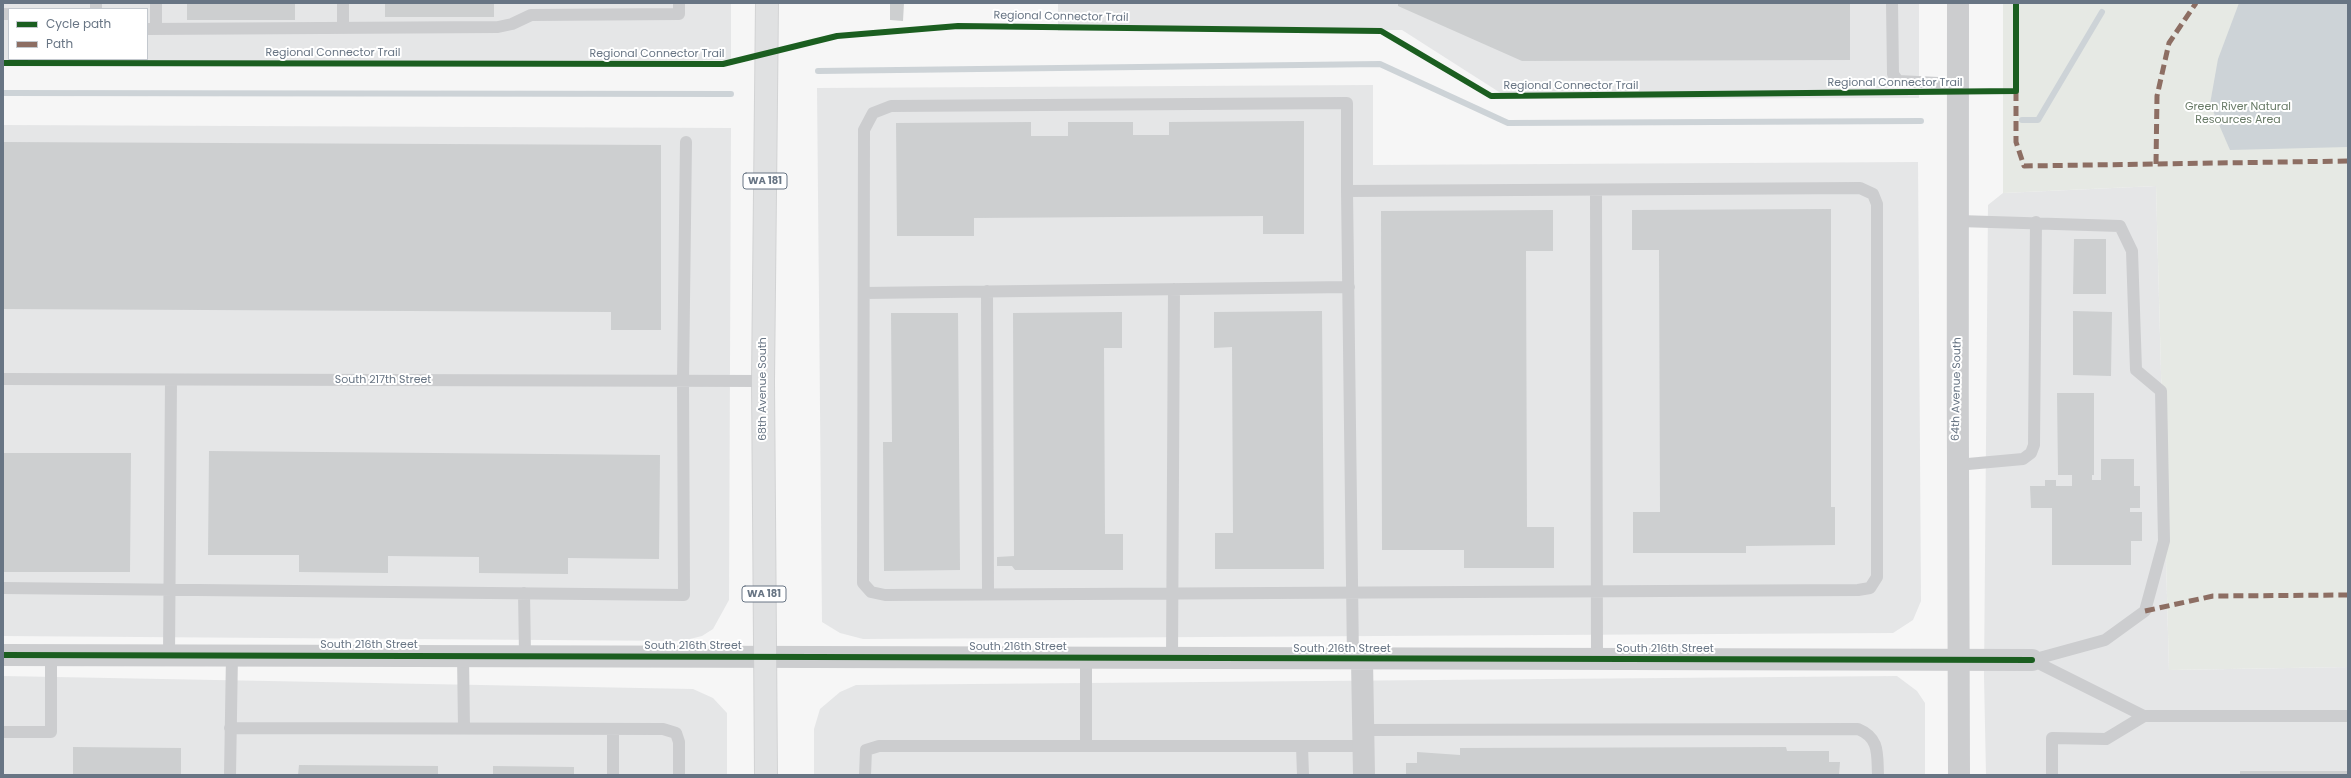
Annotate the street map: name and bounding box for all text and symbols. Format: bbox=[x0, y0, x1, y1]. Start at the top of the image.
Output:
legend bbox=[8, 8, 148, 60]
street label: Regional Connector Trail bbox=[993, 9, 1129, 25]
text: Cycle path bbox=[46, 15, 111, 32]
text: Path bbox=[46, 35, 73, 52]
street label: Regional Connector Trail bbox=[266, 46, 400, 60]
street label: Regional Connector Trail bbox=[590, 47, 724, 61]
street label: Regional Connector Trail bbox=[1828, 76, 1962, 90]
street label: Regional Connector Trail bbox=[1504, 79, 1638, 93]
park label: Green River Natural Resources Area bbox=[2185, 100, 2291, 126]
road number: WA 181 bbox=[743, 173, 787, 189]
street label: 68th Avenue South bbox=[756, 337, 770, 441]
street label: 64th Avenue South bbox=[1949, 337, 1965, 441]
street label: South 217th Street bbox=[335, 373, 431, 387]
road number: WA 181 bbox=[742, 586, 786, 602]
street label: South 216th Street bbox=[320, 638, 418, 652]
street label: South 216th Street bbox=[644, 639, 742, 653]
street label: South 216th Street bbox=[969, 640, 1067, 654]
street label: South 216th Street bbox=[1293, 642, 1391, 656]
street label: South 216th Street bbox=[1616, 642, 1714, 656]

